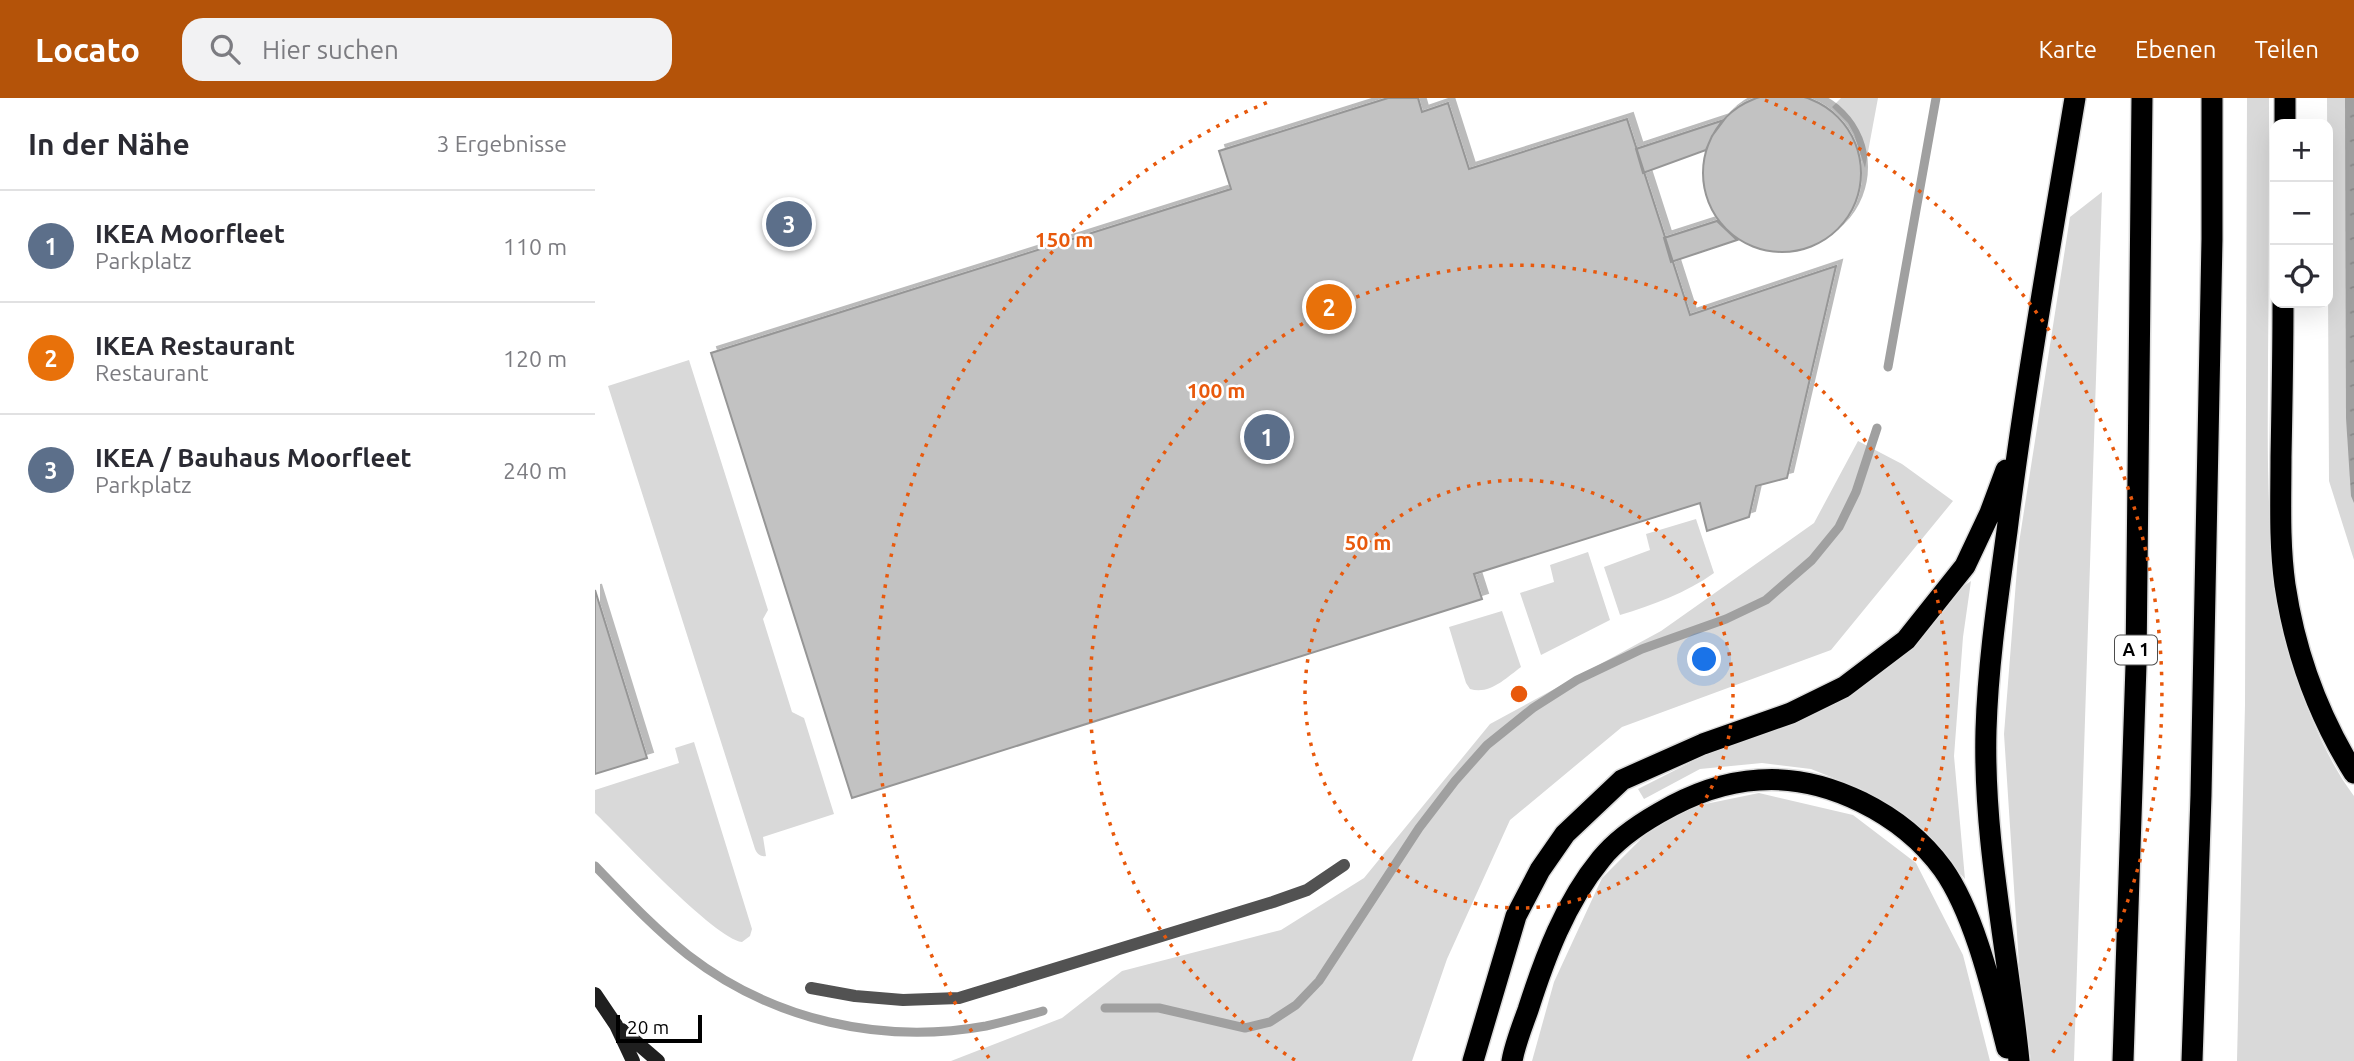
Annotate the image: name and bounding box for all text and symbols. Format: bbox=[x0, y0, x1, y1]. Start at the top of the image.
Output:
search box bbox=[182, 18, 672, 81]
icon: search bbox=[206, 30, 244, 68]
text: Locato bbox=[35, 31, 140, 68]
text: Hier suchen bbox=[262, 35, 399, 64]
text: Karte bbox=[2038, 36, 2097, 63]
text: Ebenen bbox=[2135, 36, 2216, 63]
text: Teilen bbox=[2254, 36, 2319, 63]
map controls bbox=[2270, 119, 2333, 308]
button: + bbox=[2270, 119, 2333, 182]
text: In der Nähe bbox=[28, 127, 190, 161]
text: 3 Ergebnisse bbox=[436, 131, 567, 156]
button: − bbox=[2270, 182, 2333, 245]
pin: 3 bbox=[766, 198, 812, 250]
text: IKEA Moorfleet bbox=[95, 219, 285, 248]
text: 150 m bbox=[1035, 227, 1093, 251]
text: 1 bbox=[45, 234, 57, 259]
text: 110 m bbox=[503, 234, 567, 259]
button: locate bbox=[2270, 245, 2333, 308]
text: Parkplatz bbox=[95, 248, 192, 273]
pin: 2 bbox=[1306, 281, 1352, 333]
text: IKEA Restaurant bbox=[95, 331, 295, 360]
text: 2 bbox=[45, 346, 57, 371]
text: 120 m bbox=[503, 346, 567, 371]
text: Restaurant bbox=[95, 360, 209, 385]
text: 100 m bbox=[1187, 378, 1245, 402]
pin: 1 bbox=[1244, 411, 1290, 463]
text: IKEA / Bauhaus Moorfleet bbox=[95, 443, 412, 472]
text: 3 bbox=[45, 458, 57, 483]
text: 240 m bbox=[503, 458, 567, 483]
text: Parkplatz bbox=[95, 472, 192, 497]
text: 50 m bbox=[1345, 530, 1391, 554]
road number: A 1 bbox=[2115, 636, 2157, 664]
your location bbox=[1687, 642, 1721, 676]
centre of rings bbox=[1507, 682, 1531, 706]
scale bar bbox=[616, 1012, 702, 1044]
text: 20 m bbox=[627, 1016, 669, 1038]

